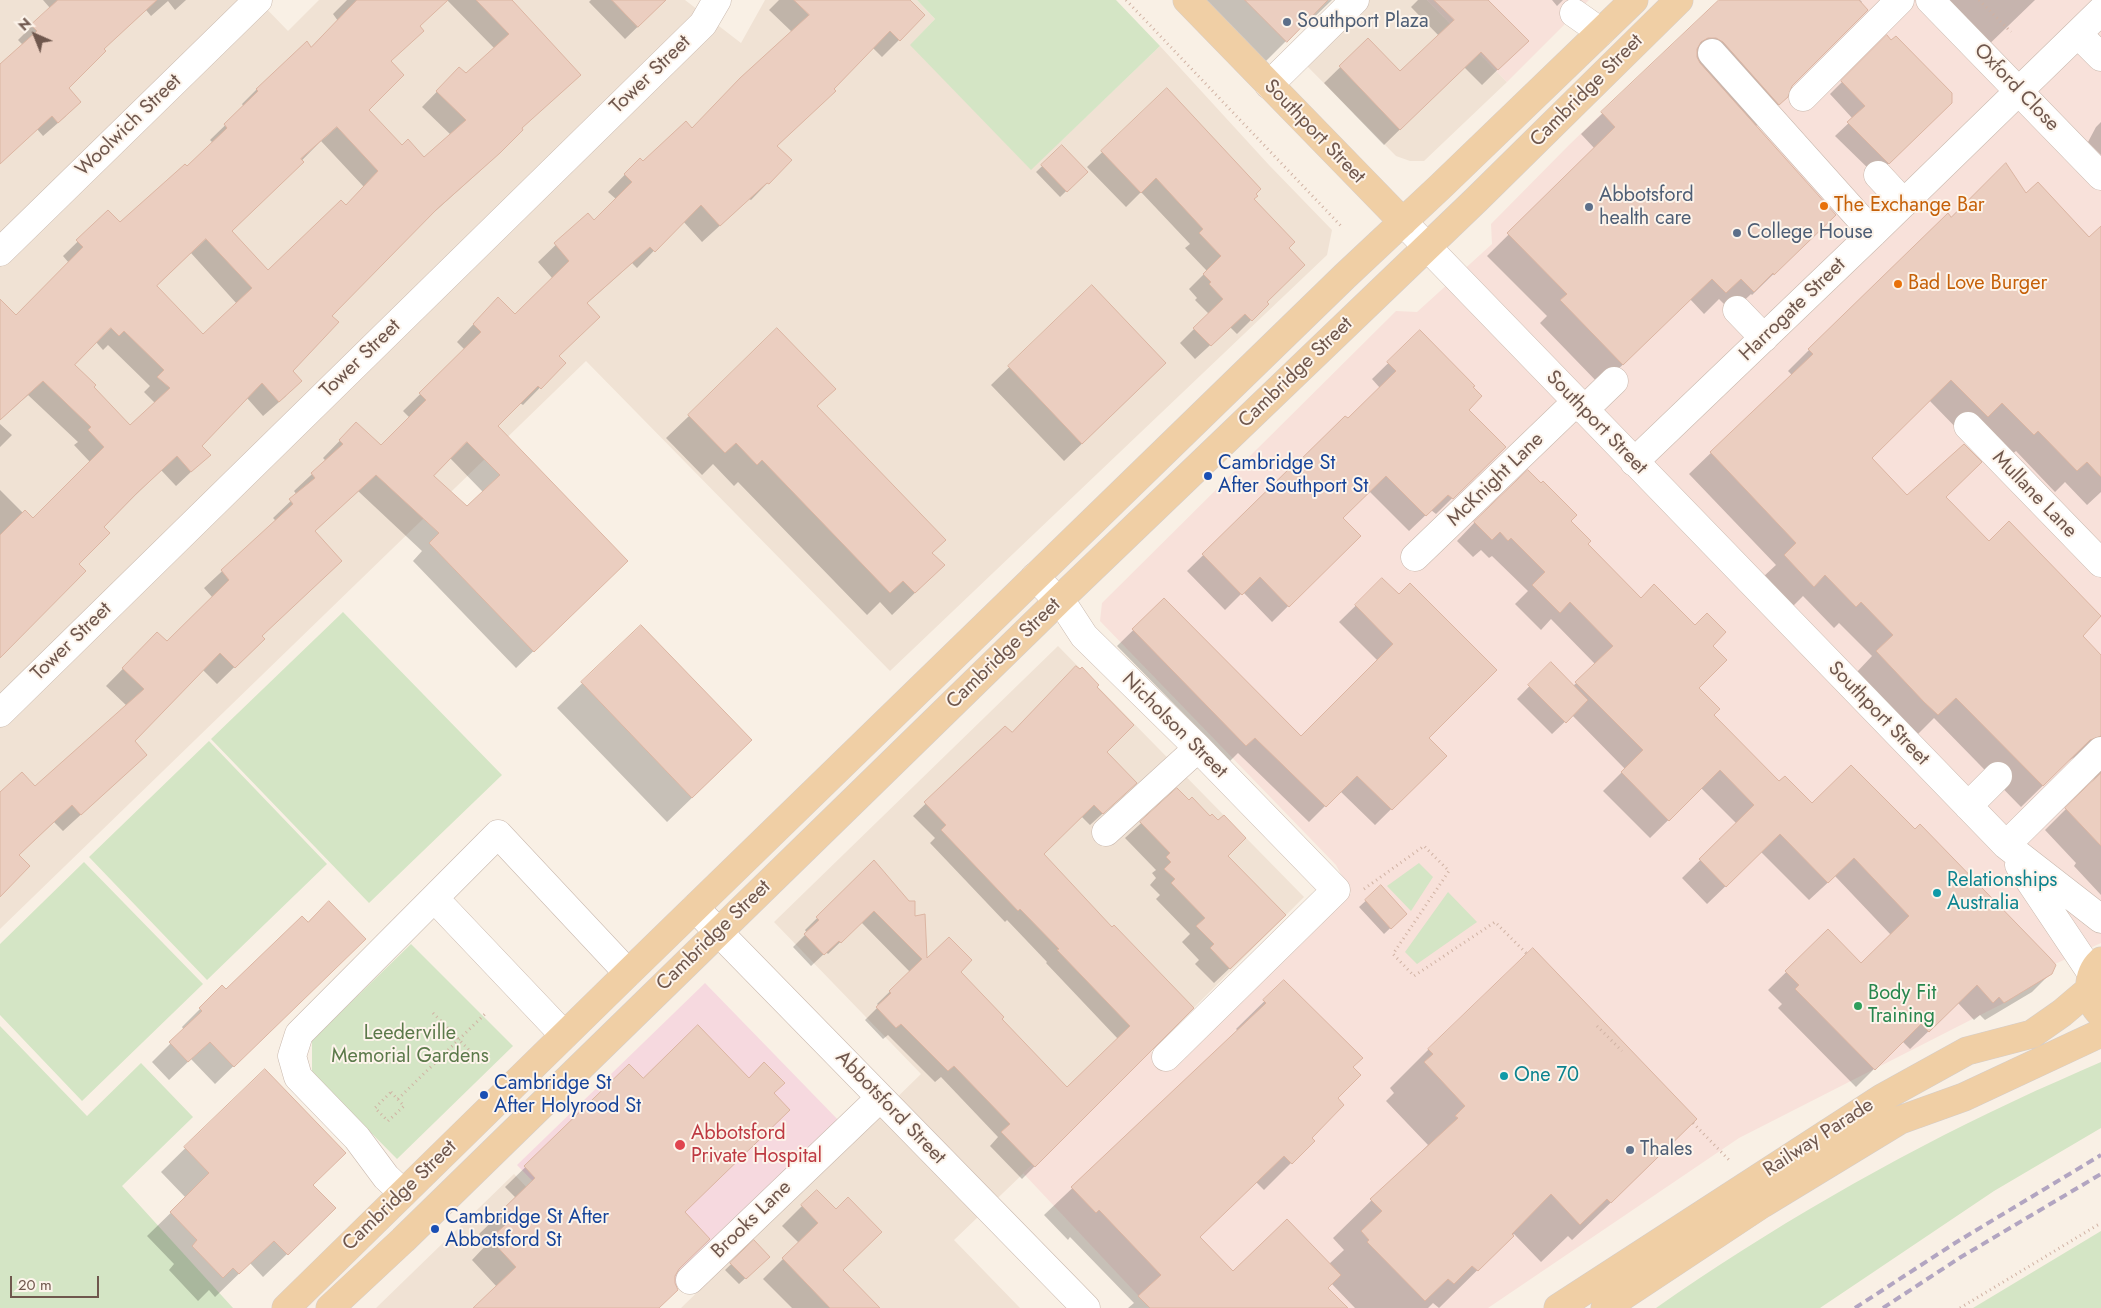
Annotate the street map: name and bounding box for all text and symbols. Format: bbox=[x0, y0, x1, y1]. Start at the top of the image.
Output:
north arrow bbox=[10, 10, 60, 60]
place label: Southport Plaza bbox=[1297, 10, 1429, 34]
text: N bbox=[14, 13, 36, 35]
marker: Southport Plaza bbox=[1281, 16, 1293, 28]
street label: Cambridge Street bbox=[1526, 30, 1648, 152]
street label: Tower Street bbox=[606, 31, 696, 119]
street label: Oxford Close bbox=[1968, 39, 2064, 137]
street label: Woolwich Street bbox=[71, 70, 187, 182]
street label: Southport Street bbox=[1258, 75, 1370, 189]
place label: Abbotsford health care bbox=[1599, 184, 1694, 231]
place label: The Exchange Bar bbox=[1834, 194, 1985, 218]
marker: The Exchange Bar bbox=[1818, 200, 1830, 212]
marker: Abbotsford health care bbox=[1583, 201, 1595, 213]
place label: College House bbox=[1747, 221, 1873, 245]
marker: College House bbox=[1731, 227, 1743, 239]
street label: Harrogate Street bbox=[1735, 253, 1851, 367]
place label: Bad Love Burger bbox=[1908, 272, 2047, 296]
marker: Bad Love Burger bbox=[1892, 278, 1904, 290]
street label: Cambridge Street bbox=[1234, 313, 1358, 433]
street label: Tower Street bbox=[316, 315, 406, 403]
street label: Southport Street bbox=[1540, 366, 1652, 480]
street label: McKnight Lane bbox=[1443, 428, 1549, 532]
street label: Mullane Lane bbox=[1987, 446, 2081, 544]
place label: Cambridge St After Southport St bbox=[1218, 452, 1368, 499]
marker: Cambridge St After Southport St bbox=[1202, 470, 1214, 482]
street label: Cambridge Street bbox=[942, 594, 1066, 714]
street label: Tower Street bbox=[27, 598, 117, 686]
street label: Southport Street bbox=[1822, 657, 1934, 771]
street label: Nicholson Street bbox=[1116, 668, 1232, 784]
place label: Relationships Australia bbox=[1947, 869, 2057, 916]
street label: Cambridge Street bbox=[652, 876, 776, 996]
marker: Relationships Australia bbox=[1931, 887, 1943, 899]
place label: Body Fit Training bbox=[1868, 982, 1936, 1029]
marker: Body Fit Training bbox=[1852, 1000, 1864, 1012]
park label: Leederville Memorial Gardens bbox=[331, 1022, 489, 1069]
street label: Abbotsford Street bbox=[830, 1046, 950, 1170]
place label: One 70 bbox=[1514, 1064, 1579, 1088]
marker: One 70 bbox=[1498, 1070, 1510, 1082]
place label: Cambridge St After Holyrood St bbox=[494, 1072, 641, 1119]
marker: Cambridge St After Holyrood St bbox=[478, 1089, 490, 1101]
street label: Railway Parade bbox=[1759, 1093, 1879, 1183]
place label: Abbotsford Private Hospital bbox=[691, 1122, 822, 1169]
street label: Cambridge Street bbox=[338, 1136, 462, 1256]
marker: Abbotsford Private Hospital bbox=[673, 1138, 687, 1152]
place label: Thales bbox=[1640, 1138, 1692, 1162]
marker: Thales bbox=[1624, 1144, 1636, 1156]
street label: Brooks Lane bbox=[707, 1176, 797, 1264]
place label: Cambridge St After Abbotsford St bbox=[445, 1206, 609, 1253]
marker: Cambridge St After Abbotsford St bbox=[429, 1223, 441, 1235]
scale bar bbox=[12, 1266, 101, 1298]
text: 20 m bbox=[18, 1274, 52, 1296]

